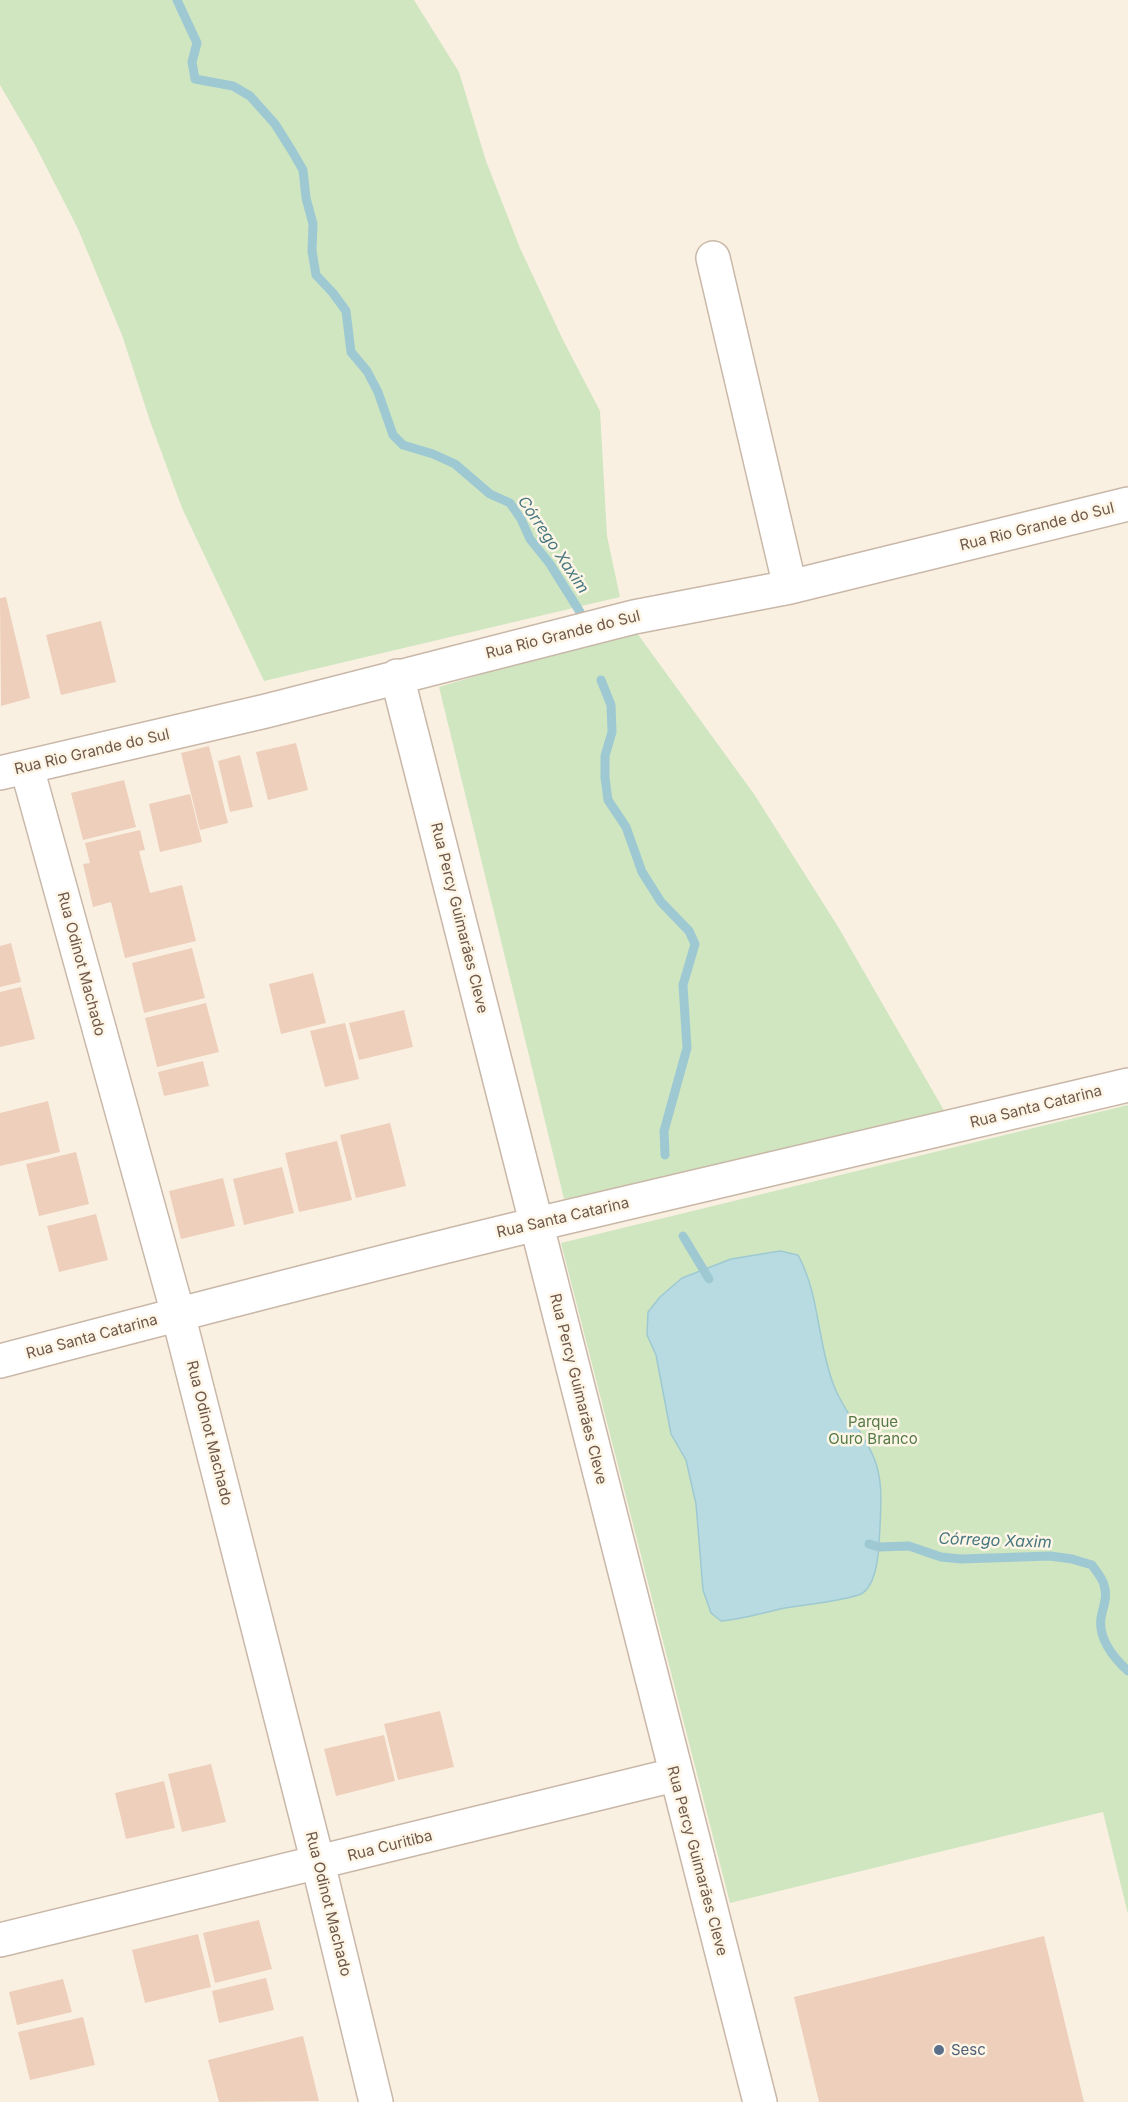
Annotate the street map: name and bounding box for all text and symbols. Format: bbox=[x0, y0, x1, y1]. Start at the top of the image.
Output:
water label: Córrego Xaxim bbox=[513, 493, 593, 597]
street label: Rua Rio Grande do Sul bbox=[958, 499, 1116, 555]
street label: Rua Rio Grande do Sul bbox=[484, 607, 642, 663]
street label: Rua Rio Grande do Sul bbox=[13, 725, 171, 779]
street label: Rua Percy Guimarães Cleve bbox=[427, 821, 491, 1015]
street label: Rua Odinot Machado bbox=[53, 890, 109, 1038]
street label: Rua Santa Catarina bbox=[968, 1082, 1104, 1132]
street label: Rua Santa Catarina bbox=[495, 1194, 631, 1242]
street label: Rua Percy Guimarães Cleve bbox=[546, 1292, 610, 1486]
street label: Rua Santa Catarina bbox=[24, 1311, 160, 1363]
street label: Rua Odinot Machado bbox=[182, 1359, 236, 1507]
park label: Parque Ouro Branco bbox=[828, 1413, 918, 1448]
water label: Córrego Xaxim bbox=[938, 1529, 1052, 1553]
street label: Rua Percy Guimarães Cleve bbox=[663, 1764, 731, 1958]
street label: Rua Curitiba bbox=[346, 1827, 434, 1865]
street label: Rua Odinot Machado bbox=[301, 1830, 355, 1978]
place label: Sesc bbox=[951, 2041, 986, 2059]
marker: Sesc bbox=[932, 2043, 946, 2057]

